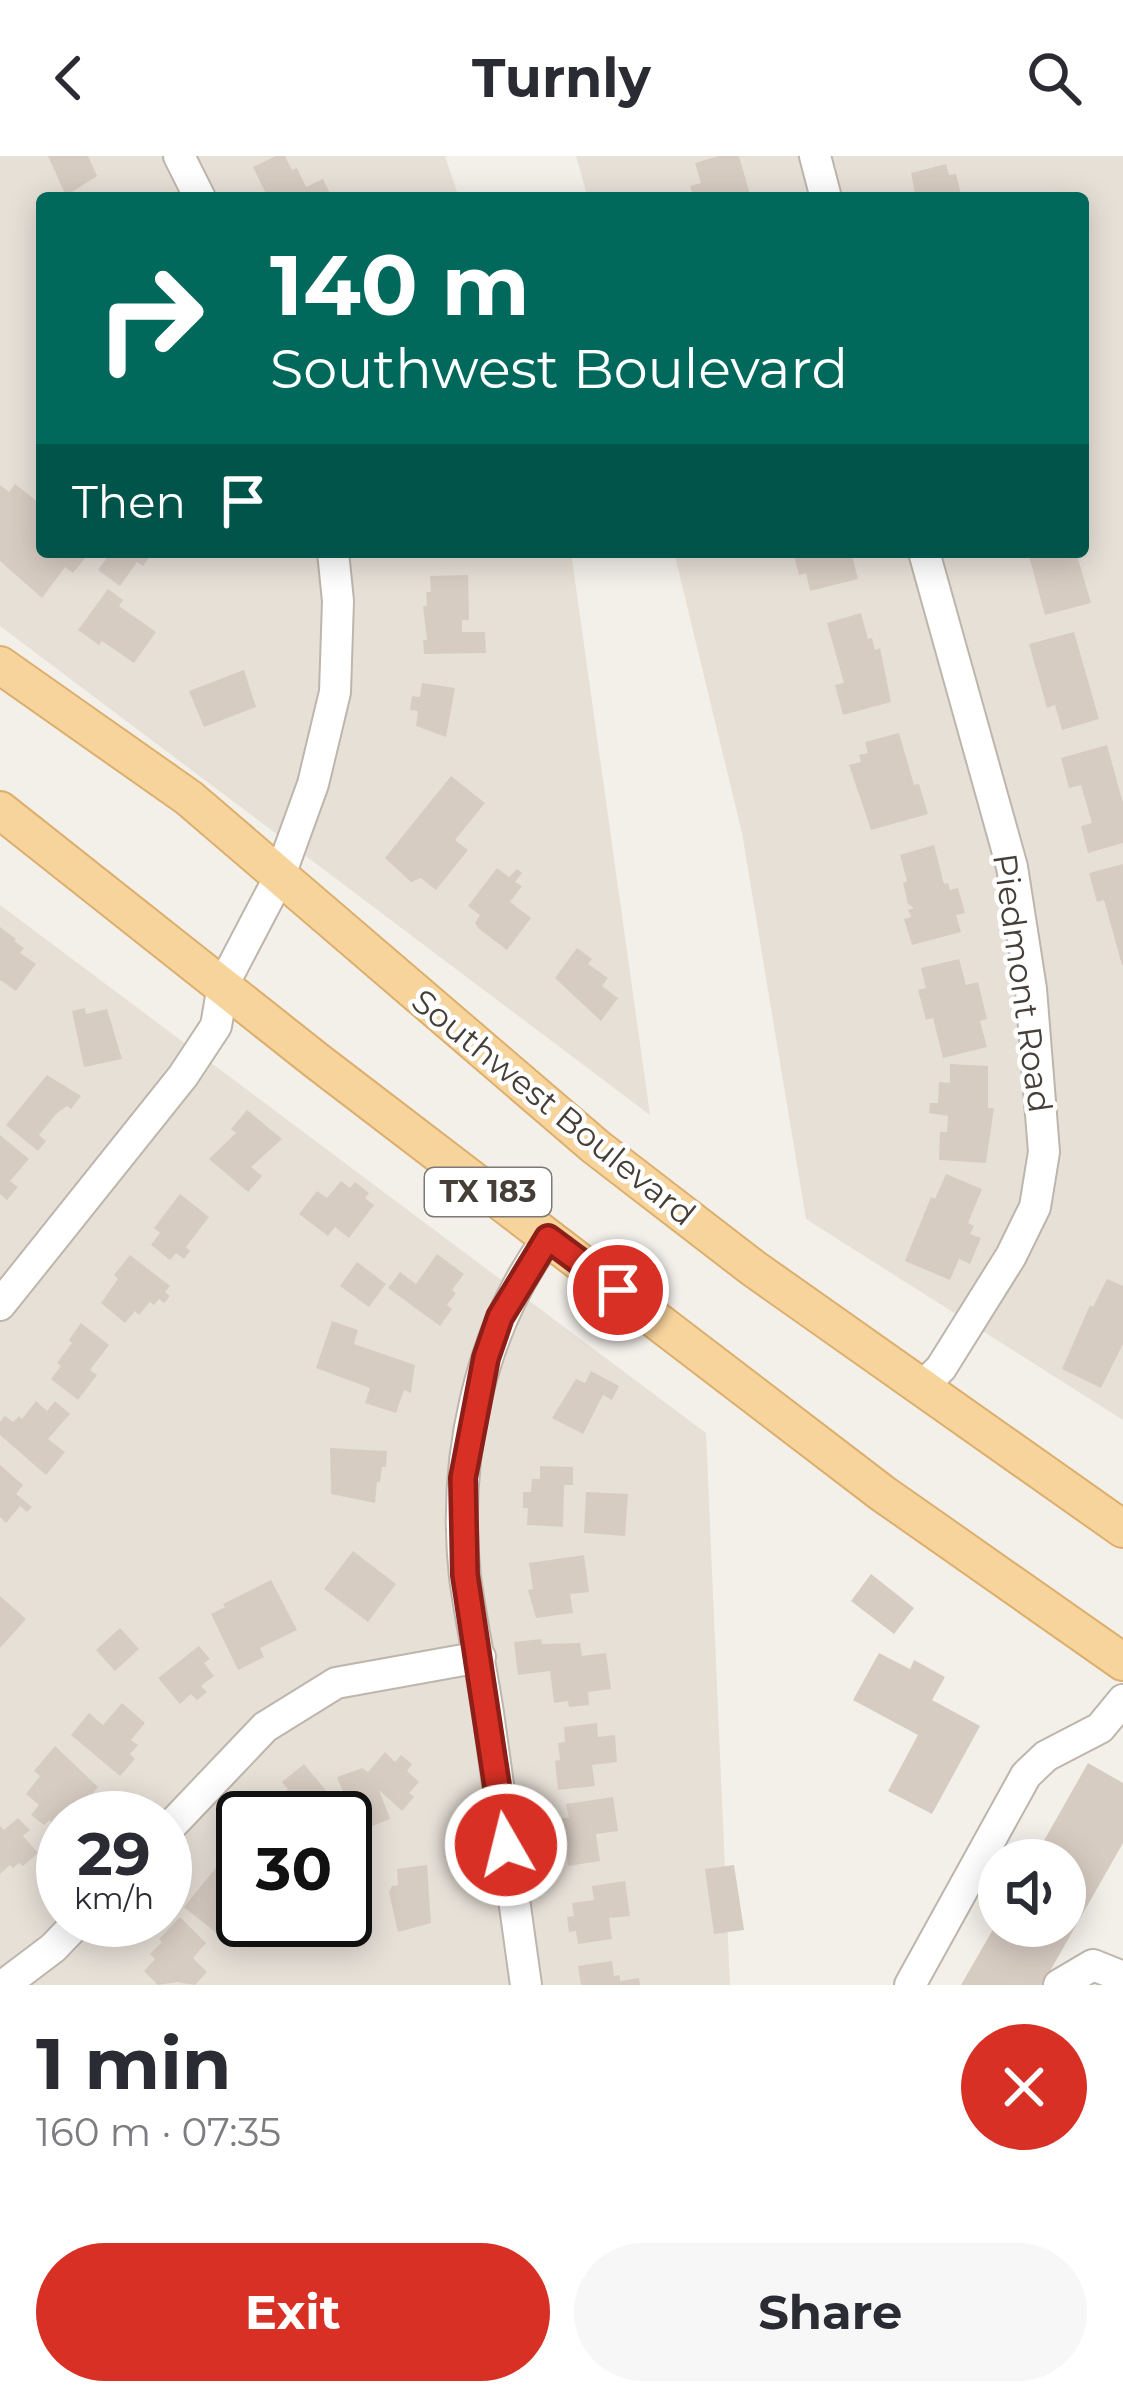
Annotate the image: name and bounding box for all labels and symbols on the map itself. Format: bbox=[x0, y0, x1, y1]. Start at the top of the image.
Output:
street label: Piedmont Road bbox=[985, 851, 1061, 1115]
street label: Southwest Boulevard bbox=[404, 980, 704, 1234]
road number: TX 183 bbox=[425, 1168, 551, 1216]
pin bbox=[567, 1239, 669, 1341]
position arrow bbox=[443, 1782, 569, 1908]
speed limit sign: 30 bbox=[216, 1791, 372, 1947]

